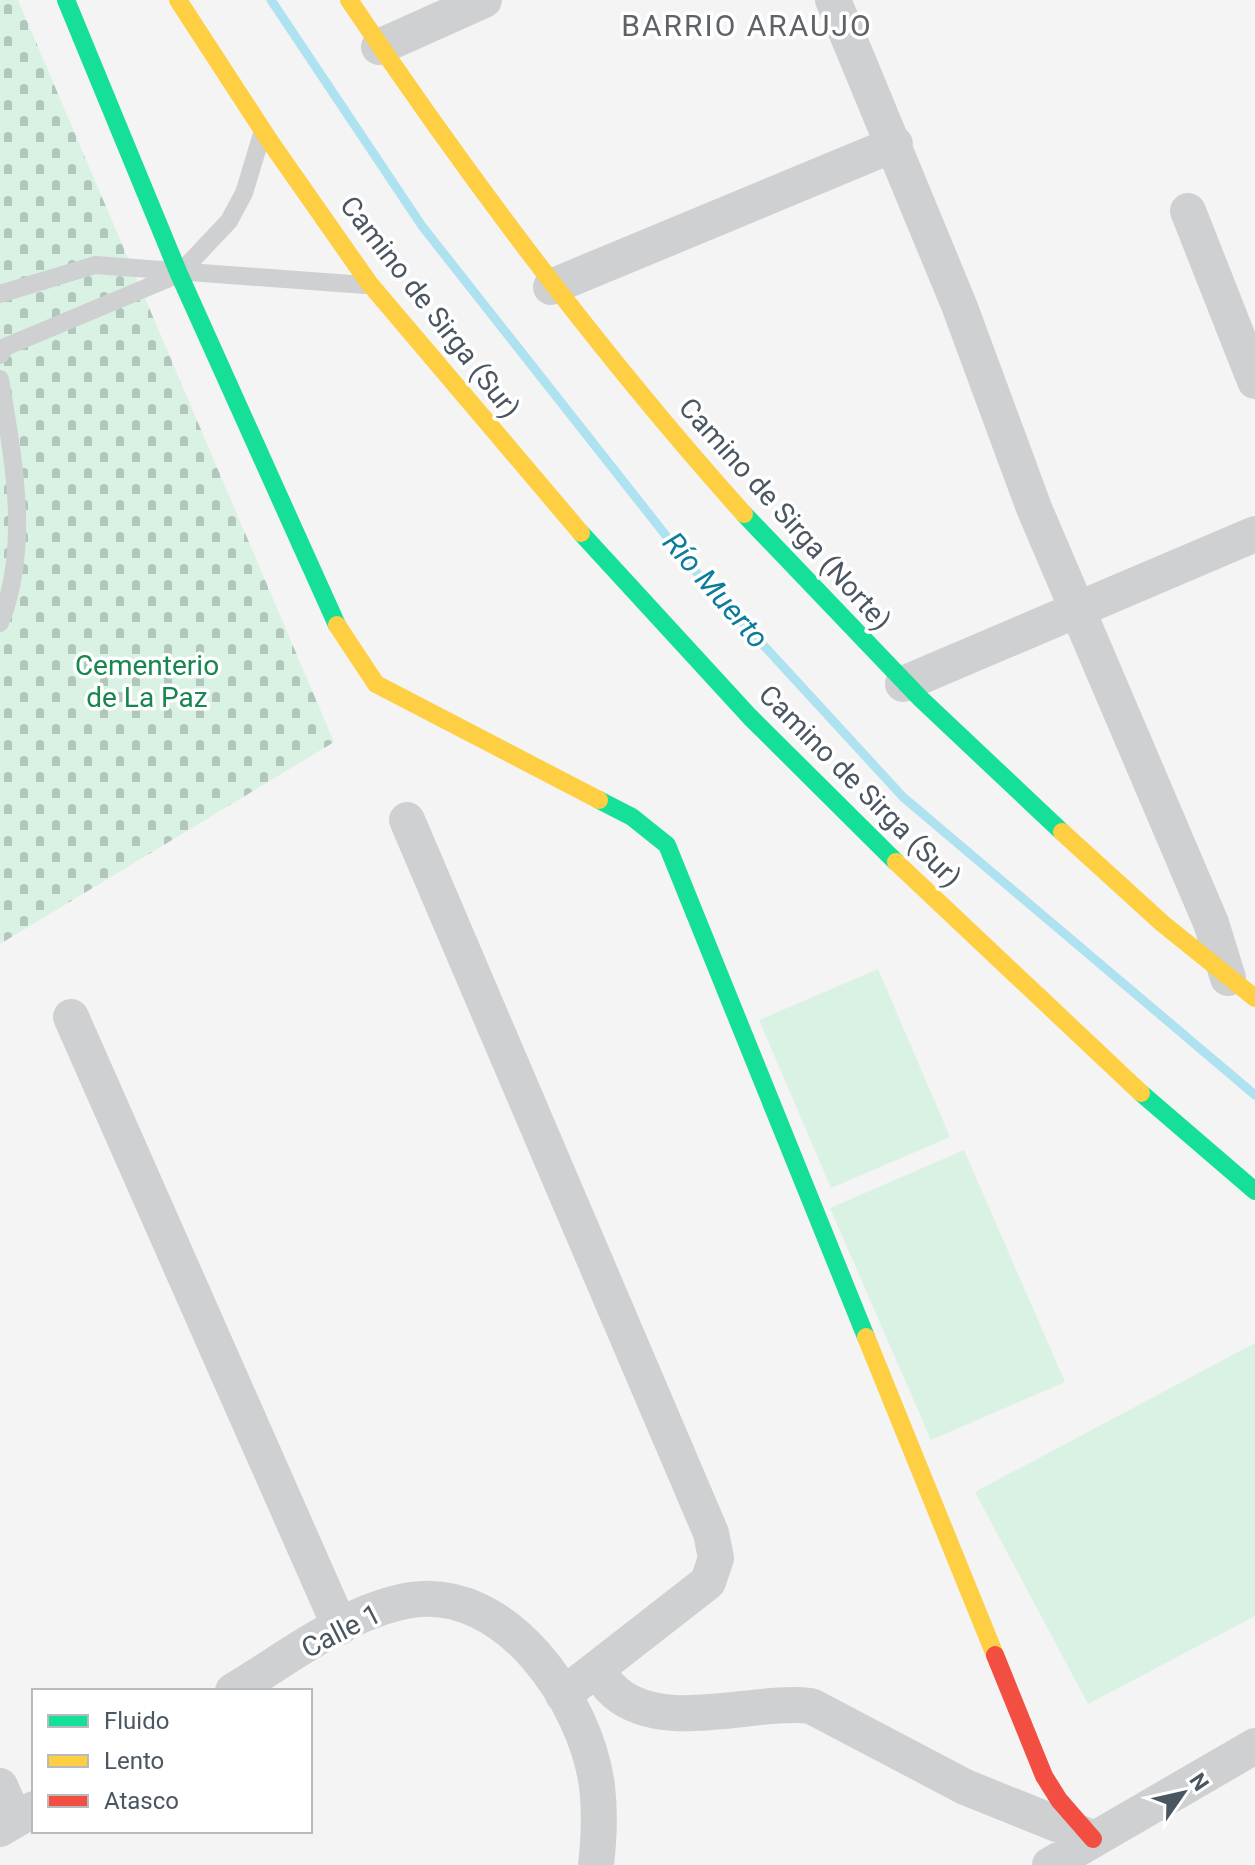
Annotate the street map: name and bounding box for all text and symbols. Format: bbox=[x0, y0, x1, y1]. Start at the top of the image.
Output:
district label: BARRIO ARAUJO bbox=[621, 8, 873, 43]
street label: Camino de Sirga (Sur) bbox=[333, 190, 527, 424]
street label: Camino de Sirga (Norte) bbox=[672, 391, 898, 637]
water label: Río Muerto bbox=[656, 525, 776, 655]
park label: Cementerio de La Paz bbox=[75, 649, 219, 714]
street label: Camino de Sirga (Sur) bbox=[752, 678, 968, 894]
street label: Calle 1 bbox=[296, 1597, 386, 1665]
legend bbox=[32, 1689, 312, 1833]
text: Fluido bbox=[104, 1707, 169, 1735]
text: Lento bbox=[104, 1747, 164, 1775]
north arrow bbox=[1143, 1753, 1223, 1833]
text: N bbox=[1184, 1769, 1214, 1796]
text: Atasco bbox=[104, 1787, 179, 1815]

